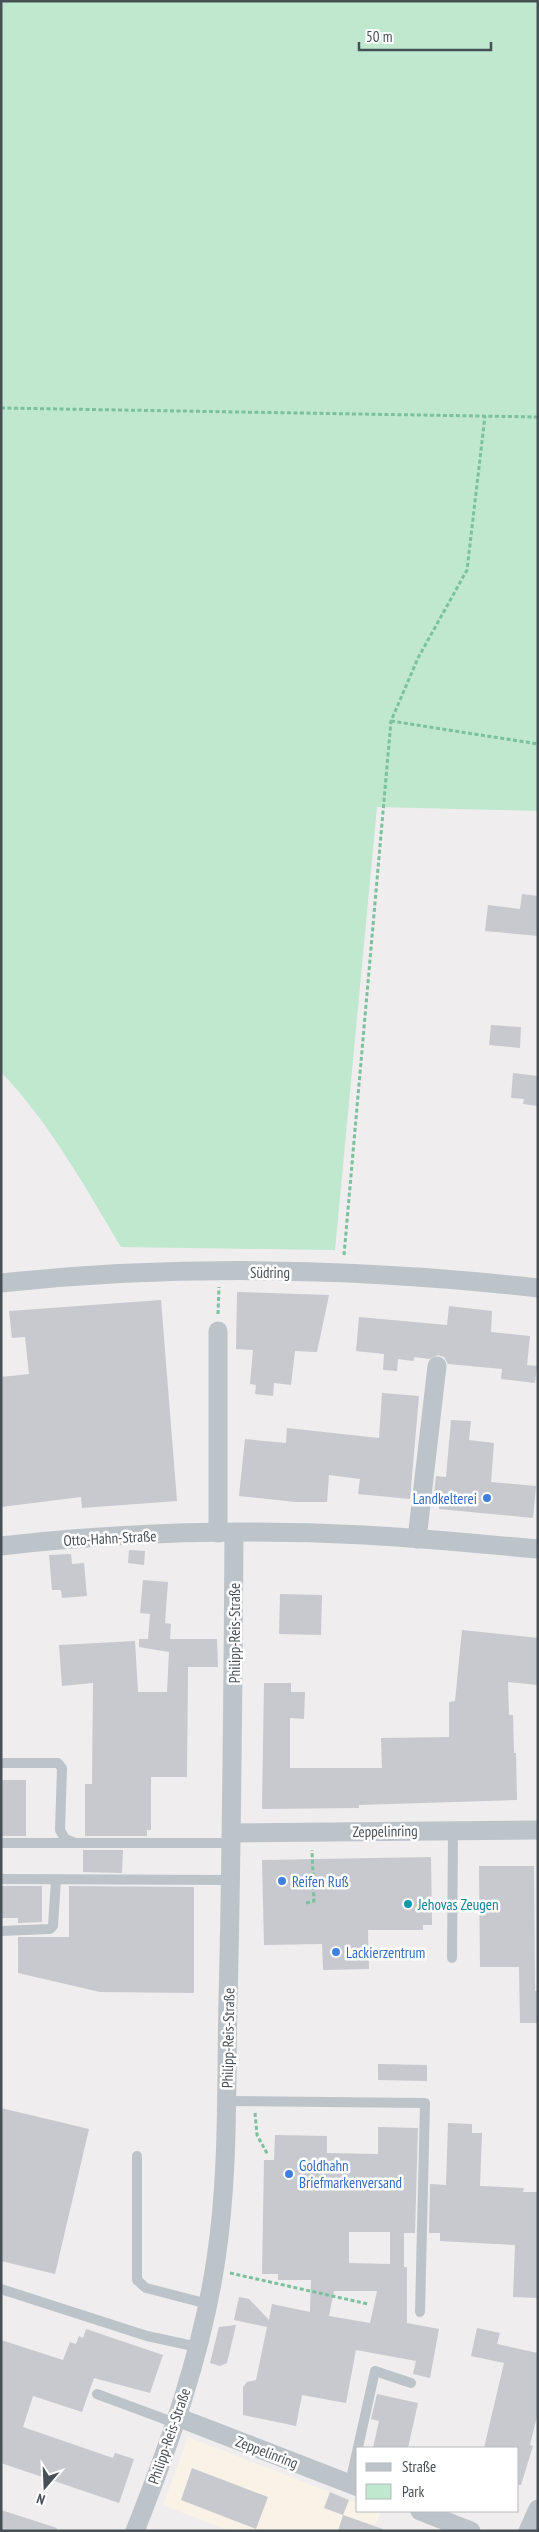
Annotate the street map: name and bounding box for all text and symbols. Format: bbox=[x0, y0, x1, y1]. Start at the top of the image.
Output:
scale bar bbox=[359, 20, 492, 52]
text: 50 m bbox=[366, 27, 392, 46]
street label: Südring bbox=[250, 1263, 290, 1282]
place label: Landkelterei bbox=[413, 1489, 477, 1508]
marker: Landkelterei bbox=[481, 1492, 493, 1504]
street label: Otto-Hahn-Straße bbox=[63, 1526, 157, 1550]
street label: Philipp-Reis-Straße bbox=[225, 1583, 244, 1683]
street label: Zeppelinring bbox=[352, 1821, 418, 1841]
place label: Reifen Ruß bbox=[292, 1872, 349, 1891]
marker: Reifen Ruß bbox=[276, 1875, 288, 1887]
place label: Jehovas Zeugen bbox=[417, 1895, 499, 1914]
marker: Jehovas Zeugen bbox=[402, 1898, 414, 1910]
place label: Lackierzentrum bbox=[346, 1943, 425, 1962]
marker: Lackierzentrum bbox=[330, 1946, 342, 1958]
street label: Philipp-Reis-Straße bbox=[218, 1988, 238, 2088]
place label: Goldhahn Briefmarkenversand bbox=[299, 2156, 402, 2192]
marker: Goldhahn Briefmarkenversand bbox=[283, 2168, 295, 2180]
street label: Philipp-Reis-Straße bbox=[144, 2385, 194, 2487]
street label: Zeppelinring bbox=[233, 2431, 301, 2473]
legend bbox=[356, 2447, 519, 2512]
text: Straße bbox=[402, 2457, 436, 2476]
north arrow bbox=[20, 2462, 70, 2512]
text: Park bbox=[402, 2482, 424, 2501]
text: N bbox=[34, 2490, 47, 2509]

